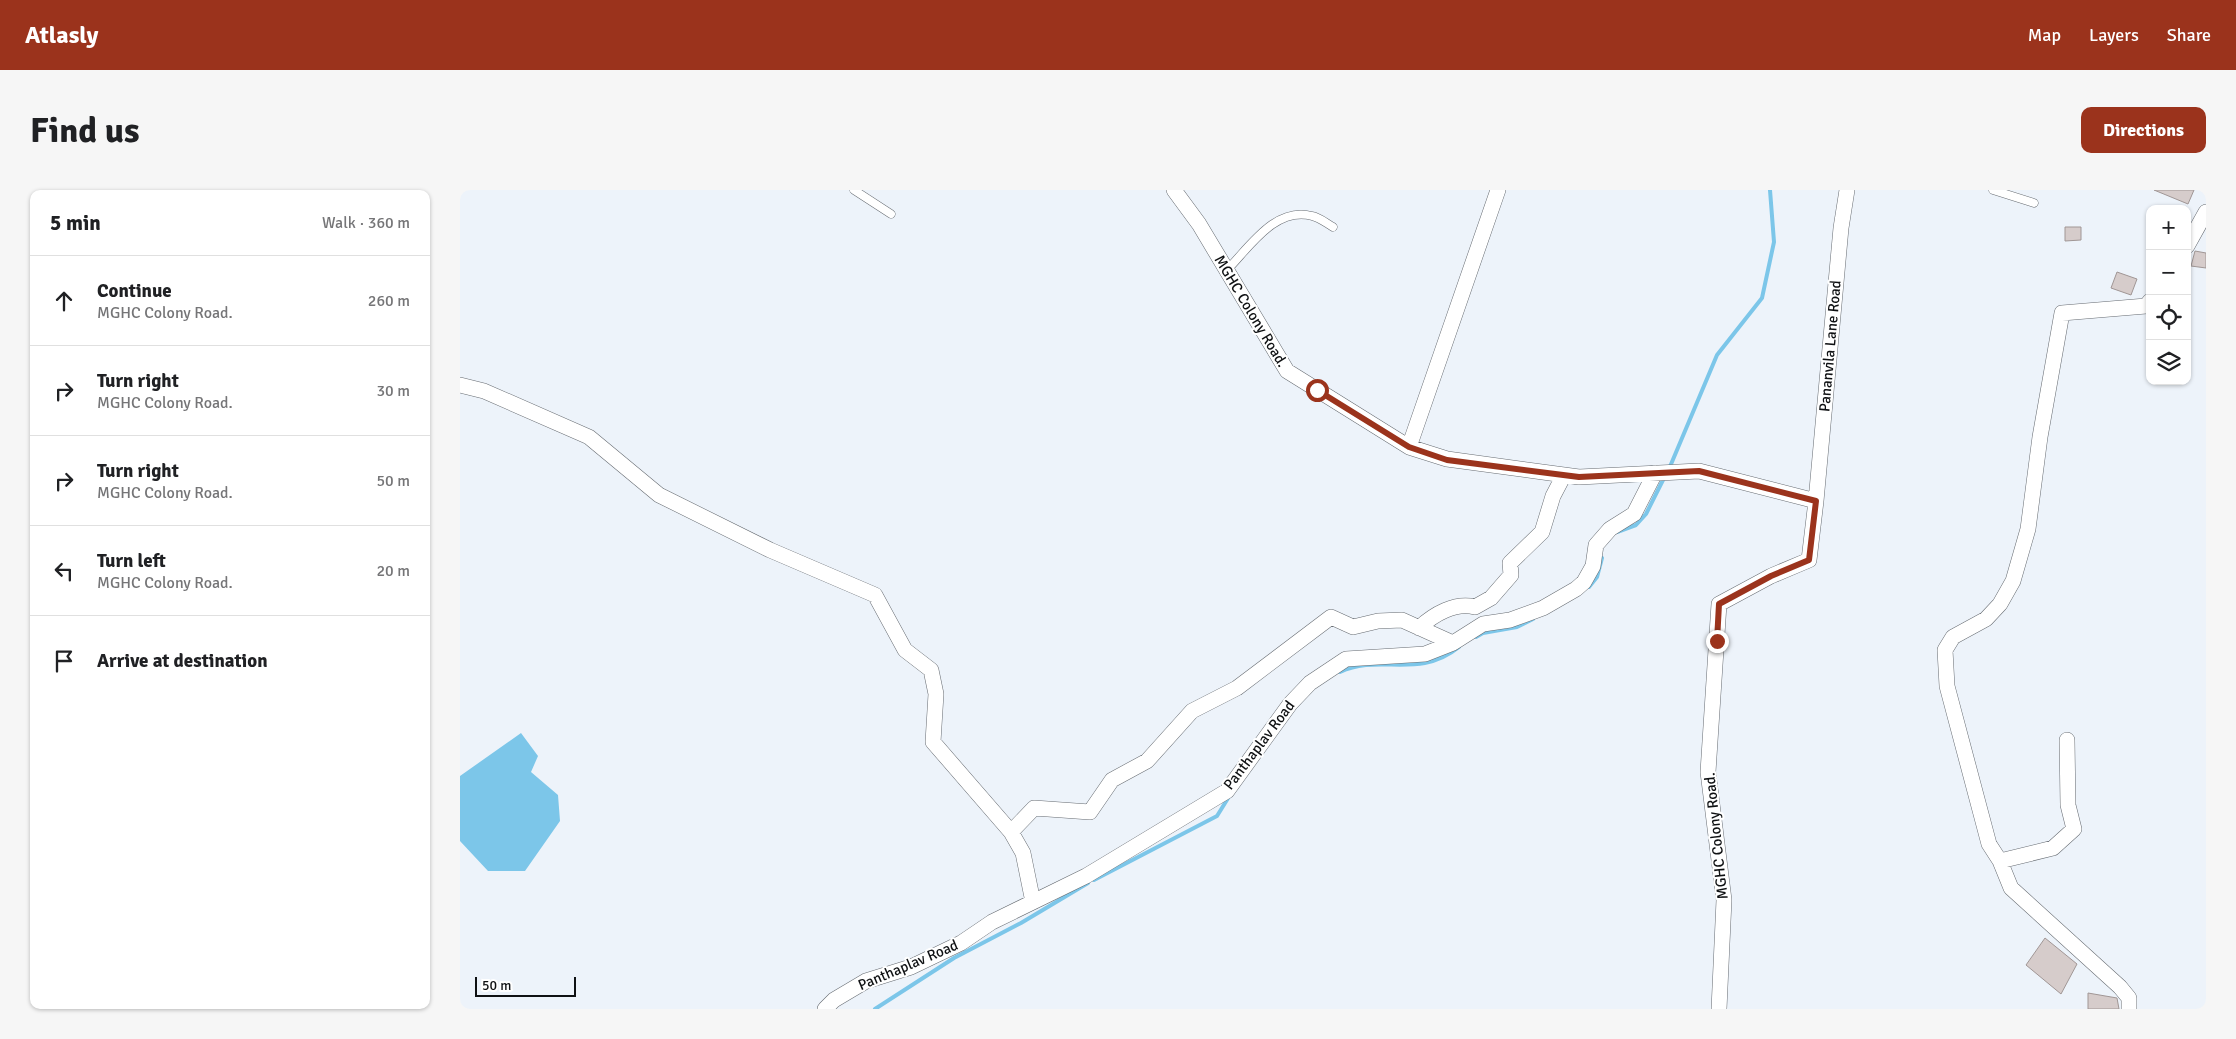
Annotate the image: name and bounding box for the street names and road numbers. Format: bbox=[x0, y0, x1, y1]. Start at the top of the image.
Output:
street label: MGHC Colony Road. bbox=[1210, 252, 1292, 370]
street label: Pananvila Lane Road bbox=[1815, 279, 1845, 413]
street label: Panthaplav Road bbox=[1220, 697, 1298, 793]
street label: MGHC Colony Road. bbox=[1700, 772, 1732, 900]
street label: Panthaplav Road bbox=[855, 936, 961, 994]

